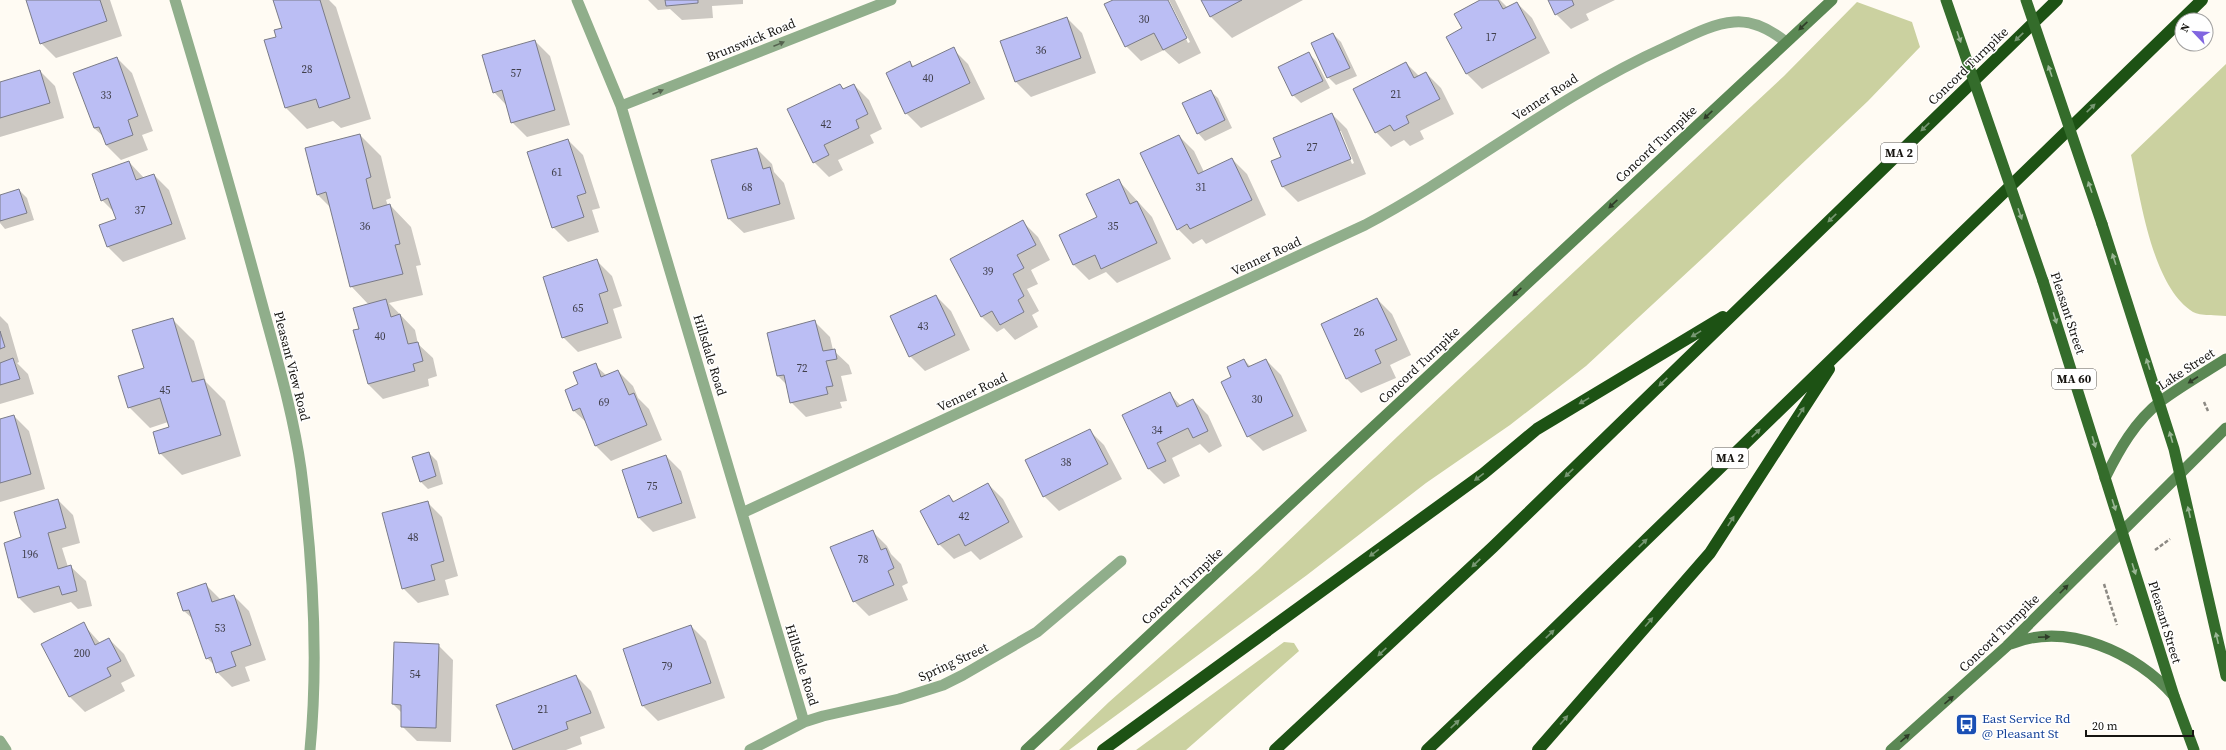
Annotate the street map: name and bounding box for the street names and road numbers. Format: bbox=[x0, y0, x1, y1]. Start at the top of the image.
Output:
street label: Brunswick Road bbox=[704, 14, 799, 66]
street label: Concord Turnpike bbox=[1924, 23, 2012, 109]
street label: Venner Road bbox=[1509, 69, 1582, 125]
street label: Concord Turnpike bbox=[1612, 102, 1701, 186]
road number: MA 2 bbox=[1881, 143, 1917, 163]
street label: Venner Road bbox=[1228, 232, 1304, 280]
street label: Pleasant Street bbox=[2047, 270, 2090, 357]
street label: Pleasant View Road bbox=[270, 309, 314, 423]
street label: Hillsdale Road bbox=[690, 312, 731, 398]
street label: Concord Turnpike bbox=[1375, 323, 1464, 407]
street label: Lake Street bbox=[2154, 344, 2218, 394]
street label: Venner Road bbox=[934, 368, 1010, 416]
road number: MA 60 bbox=[2052, 369, 2096, 389]
road number: MA 2 bbox=[1712, 448, 1748, 468]
street label: Concord Turnpike bbox=[1138, 544, 1227, 628]
street label: Pleasant Street bbox=[2144, 579, 2186, 666]
street label: Concord Turnpike bbox=[1955, 590, 2043, 676]
street label: Hillsdale Road bbox=[782, 622, 823, 708]
street label: Spring Street bbox=[916, 638, 991, 685]

